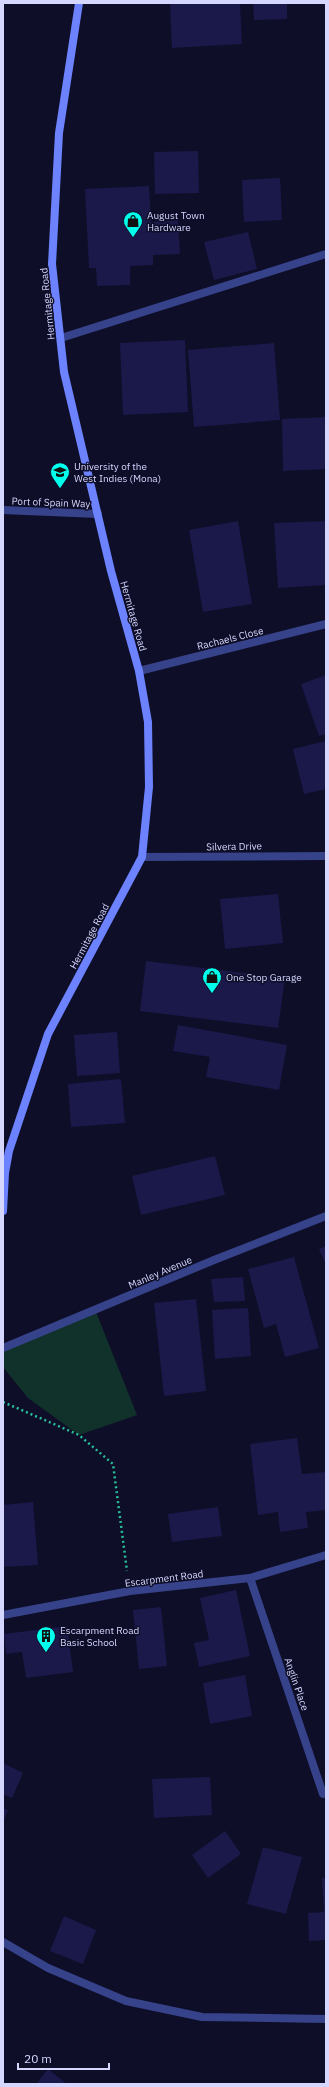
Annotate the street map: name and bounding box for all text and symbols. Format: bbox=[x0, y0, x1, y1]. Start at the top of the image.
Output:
place label: August Town Hardware bbox=[147, 209, 205, 234]
shop icon: August Town Hardware bbox=[122, 210, 144, 238]
street label: Hermitage Road bbox=[37, 267, 58, 341]
place label: University of the West Indies (Mona) bbox=[74, 460, 161, 485]
school or university icon: University of the West Indies (Mona) bbox=[49, 461, 71, 489]
street label: Port of Spain Way bbox=[11, 495, 91, 510]
street label: Hermitage Road bbox=[117, 580, 150, 653]
street label: Rachaels Close bbox=[196, 624, 265, 653]
street label: Silvera Drive bbox=[206, 840, 263, 853]
street label: Hermitage Road bbox=[67, 901, 112, 971]
shop icon: One Stop Garage bbox=[201, 966, 223, 994]
place label: One Stop Garage bbox=[226, 971, 302, 984]
street label: Manley Avenue bbox=[126, 1253, 195, 1292]
street label: Escarpment Road bbox=[124, 1567, 204, 1590]
place label: Escarpment Road Basic School bbox=[60, 1624, 139, 1649]
building icon: Escarpment Road Basic School bbox=[35, 1625, 57, 1653]
street label: Anglin Place bbox=[281, 1656, 312, 1713]
scale bar bbox=[18, 2045, 109, 2071]
text: 20 m bbox=[24, 2051, 52, 2066]

